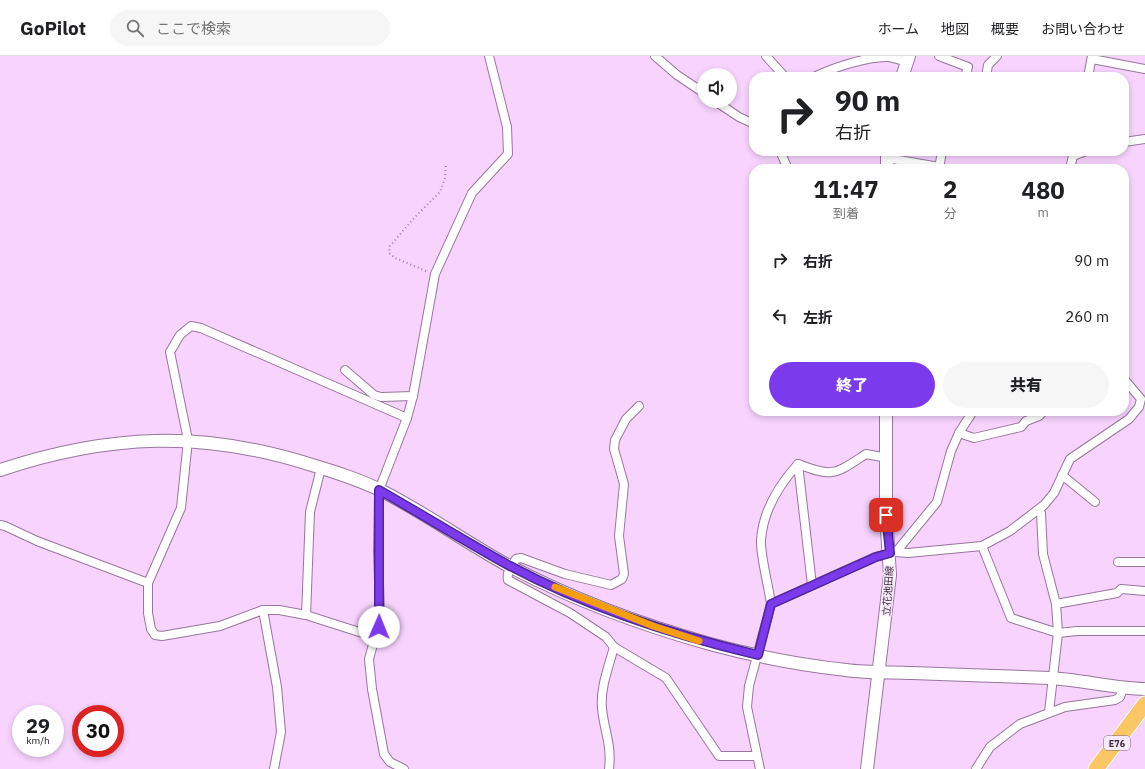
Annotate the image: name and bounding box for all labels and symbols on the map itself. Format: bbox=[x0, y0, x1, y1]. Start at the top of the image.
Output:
pin bbox=[869, 498, 903, 532]
street label: 立花池田線 bbox=[880, 566, 896, 616]
position arrow bbox=[358, 606, 400, 648]
speed limit sign: 30 bbox=[72, 705, 124, 757]
road number: E76 bbox=[1104, 736, 1130, 750]

